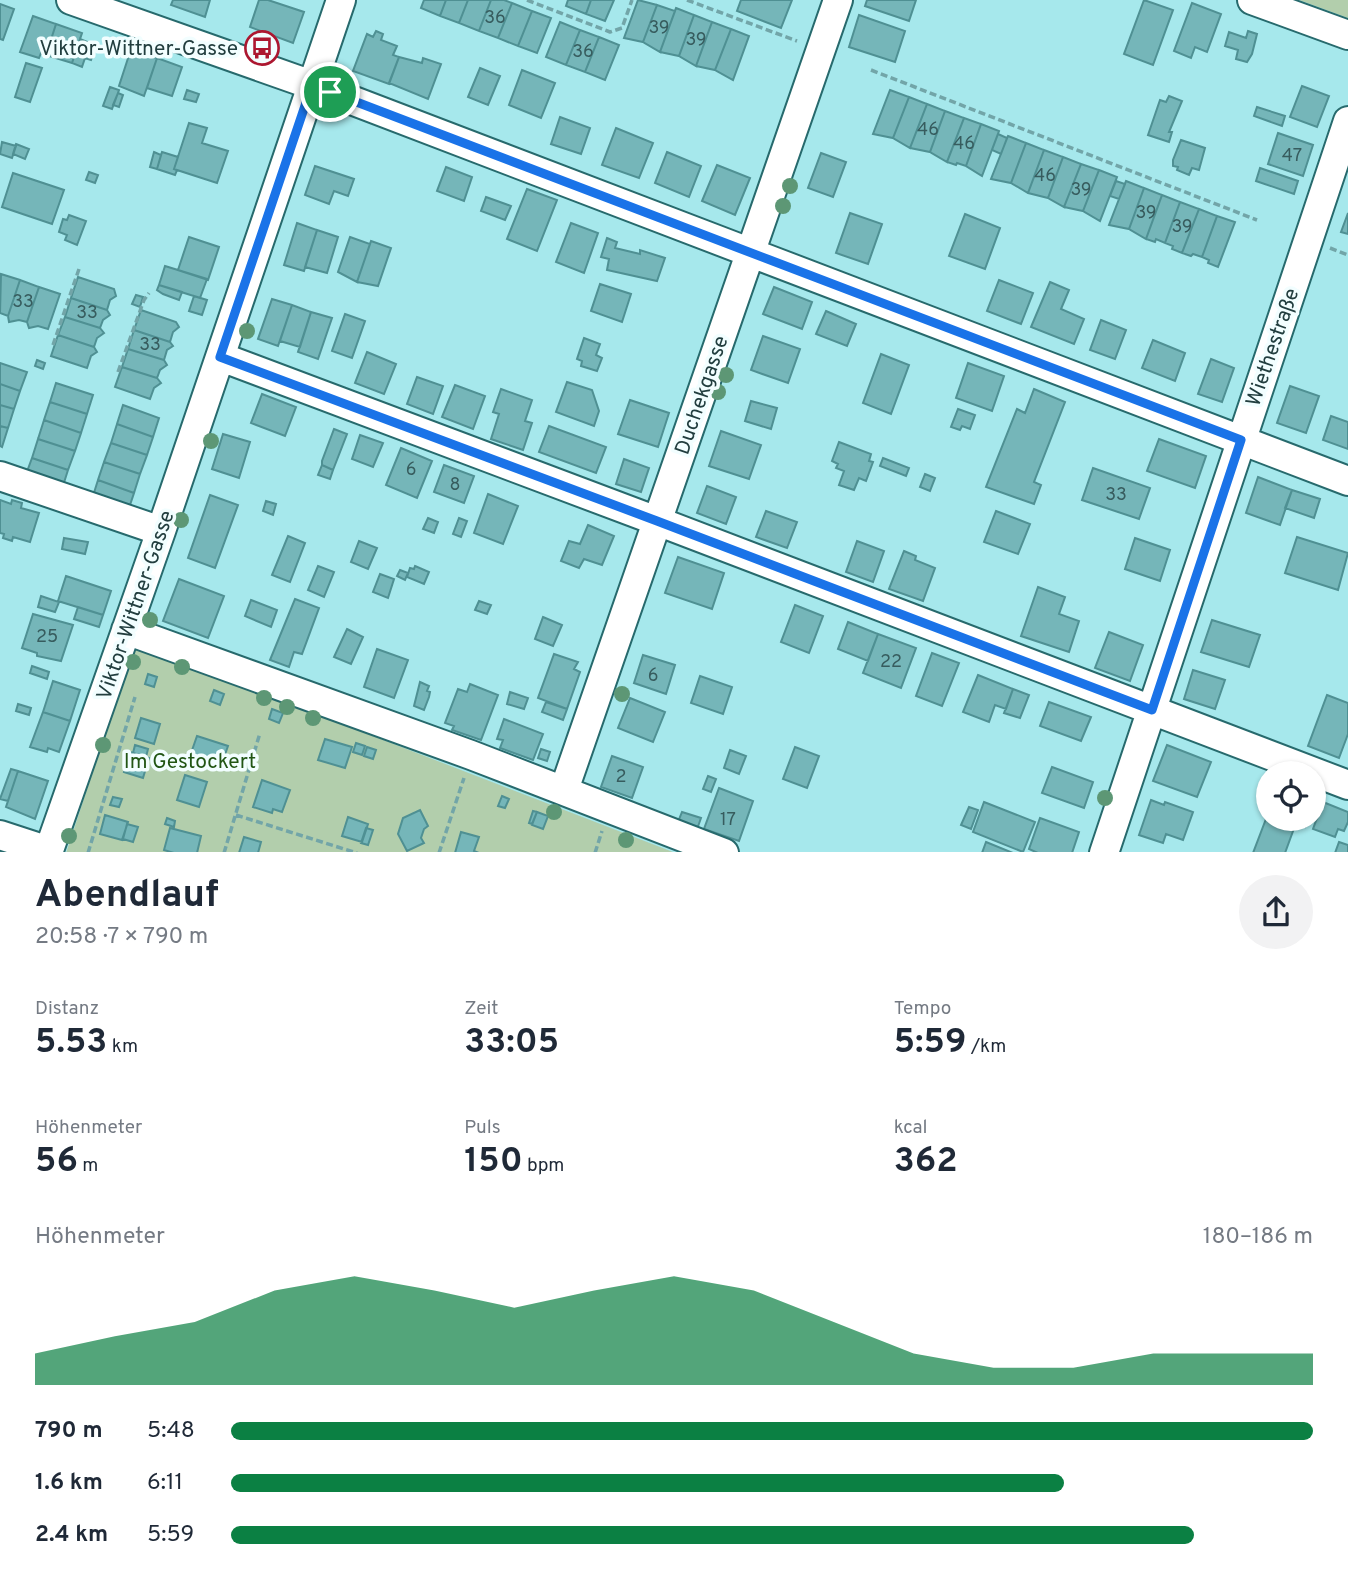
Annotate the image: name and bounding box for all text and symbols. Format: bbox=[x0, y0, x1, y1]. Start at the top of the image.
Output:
house number: 36 bbox=[484, 7, 506, 30]
house number: 39 bbox=[648, 17, 670, 40]
bus stop icon: Viktor-Wittner-Gasse bbox=[243, 29, 281, 67]
house number: 39 bbox=[685, 29, 707, 52]
place label: Viktor-Wittner-Gasse bbox=[39, 36, 238, 63]
house number: 36 bbox=[572, 41, 594, 64]
pin bbox=[300, 62, 360, 122]
icon: arrive bbox=[311, 73, 349, 111]
house number: 46 bbox=[917, 119, 939, 142]
house number: 46 bbox=[953, 133, 975, 156]
house number: 47 bbox=[1282, 145, 1302, 168]
house number: 46 bbox=[1034, 165, 1056, 188]
house number: 39 bbox=[1070, 179, 1092, 202]
house number: 39 bbox=[1135, 202, 1157, 225]
house number: 39 bbox=[1171, 216, 1193, 239]
street label: Wiethestraße bbox=[1241, 285, 1306, 410]
house number: 33 bbox=[12, 291, 34, 314]
house number: 33 bbox=[76, 302, 98, 325]
street label: Duchekgasse bbox=[669, 332, 735, 459]
house number: 33 bbox=[139, 334, 161, 357]
house number: 6 bbox=[406, 459, 416, 482]
house number: 8 bbox=[450, 474, 461, 497]
house number: 33 bbox=[1105, 484, 1127, 507]
street label: Viktor-Wittner-Gasse bbox=[91, 507, 182, 704]
house number: 25 bbox=[36, 626, 58, 649]
house number: 22 bbox=[880, 651, 902, 674]
house number: 6 bbox=[648, 665, 658, 688]
park label: Im Gestockert bbox=[124, 749, 256, 776]
map controls bbox=[1256, 761, 1326, 831]
button: locate bbox=[1256, 761, 1326, 831]
house number: 2 bbox=[615, 766, 627, 789]
house number: 17 bbox=[720, 809, 736, 832]
text: Abendlauf bbox=[35, 872, 219, 921]
button: share bbox=[1239, 875, 1313, 949]
text: 20:58 · 7 × 790 m bbox=[35, 923, 208, 952]
text: Distanz bbox=[35, 997, 99, 1021]
text: Zeit bbox=[464, 997, 499, 1021]
text: Tempo bbox=[894, 997, 951, 1021]
text: 5.53 bbox=[35, 1021, 107, 1065]
text: 33:05 bbox=[464, 1021, 559, 1065]
text: 5:59 bbox=[894, 1021, 966, 1065]
text: km bbox=[107, 1035, 138, 1059]
text: /km bbox=[966, 1035, 1006, 1059]
text: Höhenmeter bbox=[35, 1116, 142, 1140]
text: Puls bbox=[464, 1116, 501, 1140]
text: kcal bbox=[894, 1116, 927, 1140]
text: 56 bbox=[35, 1140, 78, 1184]
text: 150 bbox=[464, 1140, 523, 1184]
text: 362 bbox=[894, 1140, 958, 1184]
text: m bbox=[78, 1154, 98, 1178]
text: bpm bbox=[523, 1154, 564, 1178]
text: Höhenmeter bbox=[35, 1223, 165, 1252]
text: 180–186 m bbox=[1203, 1223, 1313, 1252]
text: 790 m bbox=[35, 1417, 103, 1446]
text: 5:48 bbox=[147, 1417, 195, 1446]
text: 1.6 km bbox=[35, 1469, 103, 1498]
text: 6:11 bbox=[147, 1469, 183, 1498]
text: 2.4 km bbox=[35, 1521, 108, 1550]
text: 5:59 bbox=[147, 1521, 194, 1550]

